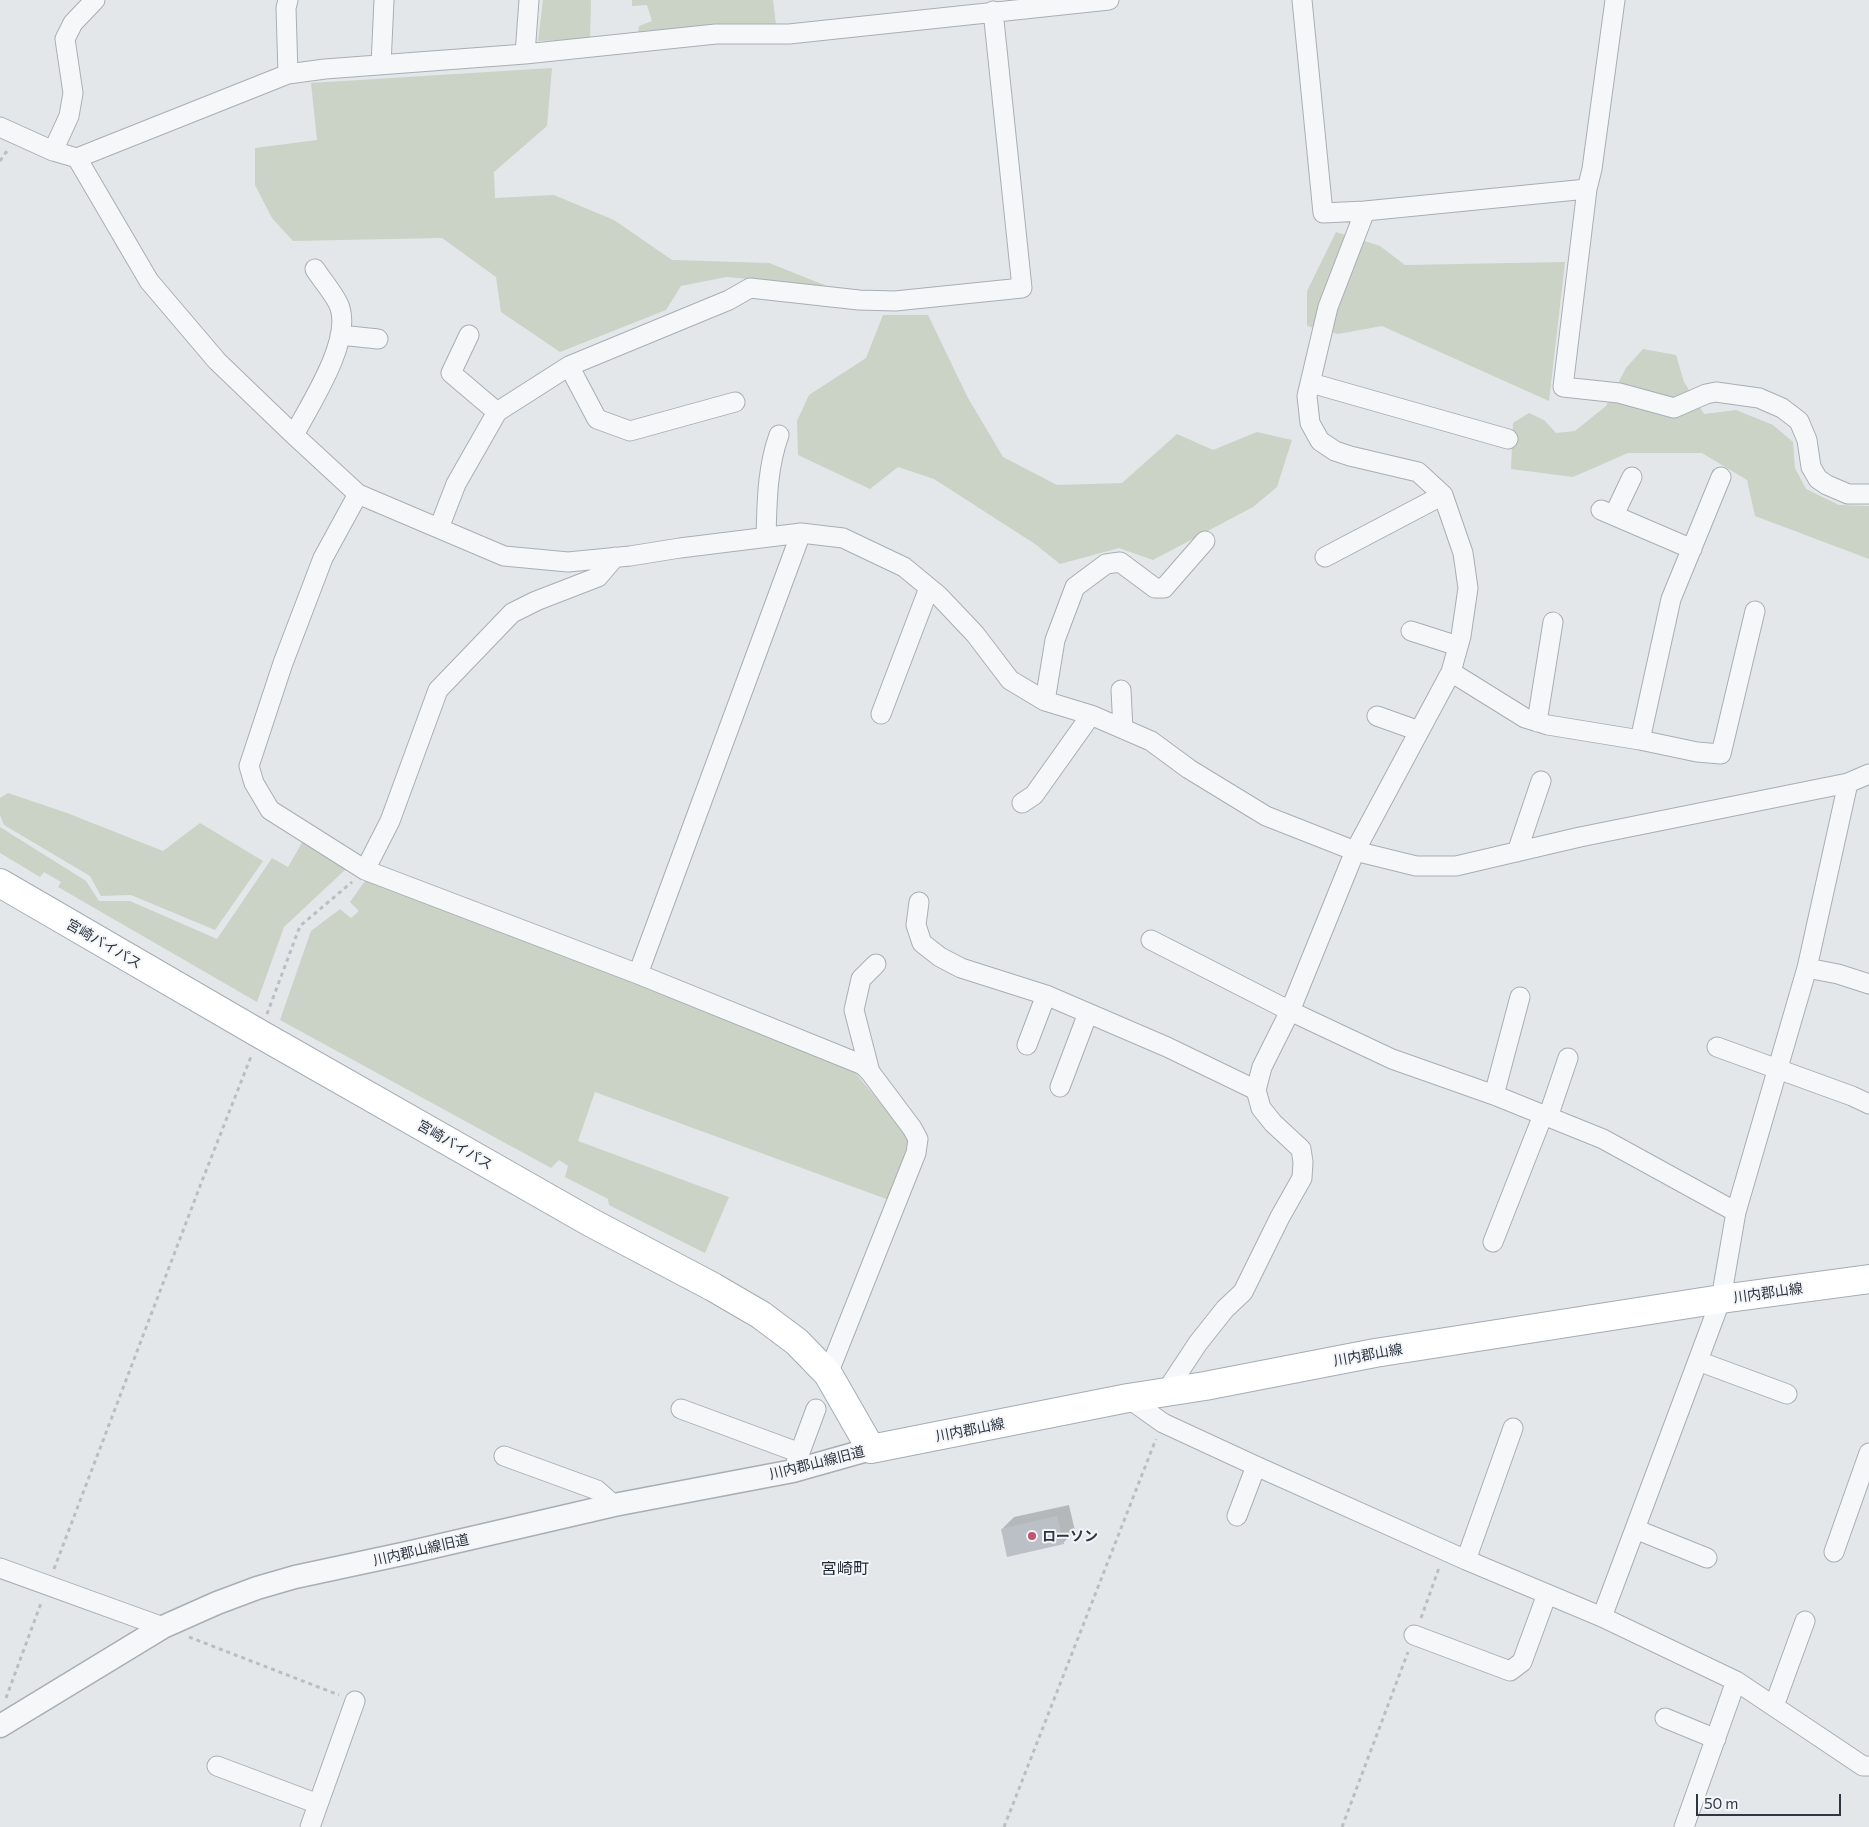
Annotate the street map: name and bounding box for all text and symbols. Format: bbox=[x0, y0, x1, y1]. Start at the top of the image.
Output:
street label: 宮崎バイパス bbox=[63, 916, 145, 972]
street label: 宮崎バイパス bbox=[414, 1117, 496, 1173]
street label: 川内郡山線 bbox=[1732, 1280, 1804, 1306]
street label: 川内郡山線 bbox=[1332, 1341, 1404, 1369]
street label: 川内郡山線 bbox=[934, 1415, 1006, 1445]
street label: 川内郡山線旧道 bbox=[767, 1443, 867, 1483]
place label: ローソン bbox=[1042, 1528, 1098, 1544]
marker: ローソン bbox=[1026, 1530, 1038, 1542]
street label: 川内郡山線旧道 bbox=[371, 1531, 471, 1569]
district label: 宮崎町 bbox=[821, 1559, 869, 1579]
scale bar bbox=[1699, 1784, 1844, 1816]
text: 50 m bbox=[1704, 1794, 1738, 1812]

